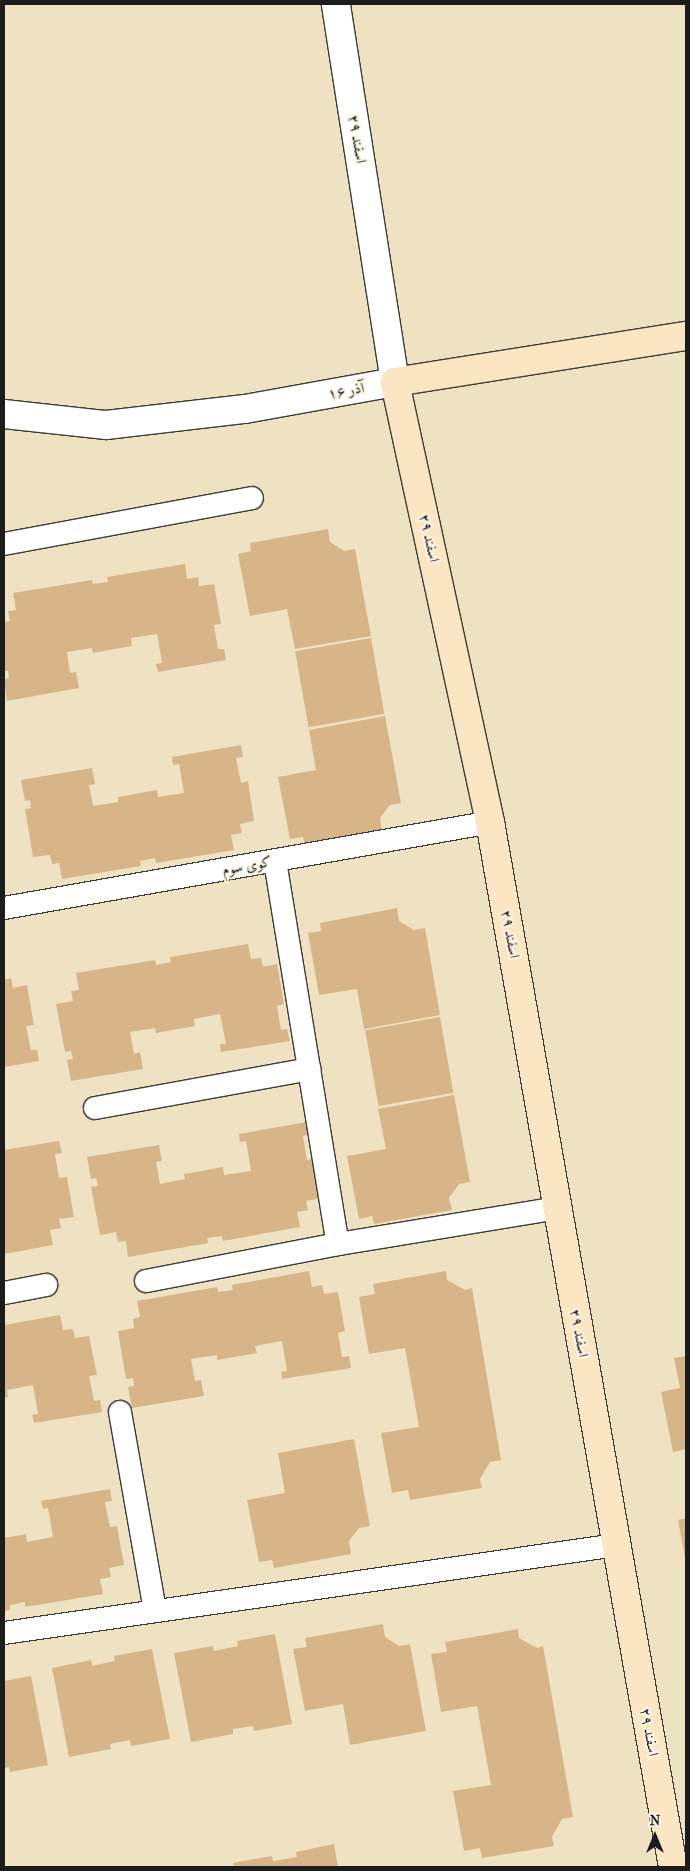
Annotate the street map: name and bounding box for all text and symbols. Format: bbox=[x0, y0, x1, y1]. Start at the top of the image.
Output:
street label: ۲۹ اسفند bbox=[344, 113, 370, 165]
street label: ۱۶ آذر bbox=[326, 379, 366, 403]
street label: ۲۹ اسفند bbox=[415, 512, 443, 564]
street label: کوی سوم bbox=[221, 853, 273, 879]
street label: ۲۹ اسفند bbox=[497, 908, 523, 960]
street label: ۲۹ اسفند bbox=[566, 1307, 592, 1359]
street label: ۲۹ اسفند bbox=[636, 1706, 662, 1758]
north arrow bbox=[630, 1811, 680, 1861]
text: N bbox=[650, 1812, 660, 1829]

